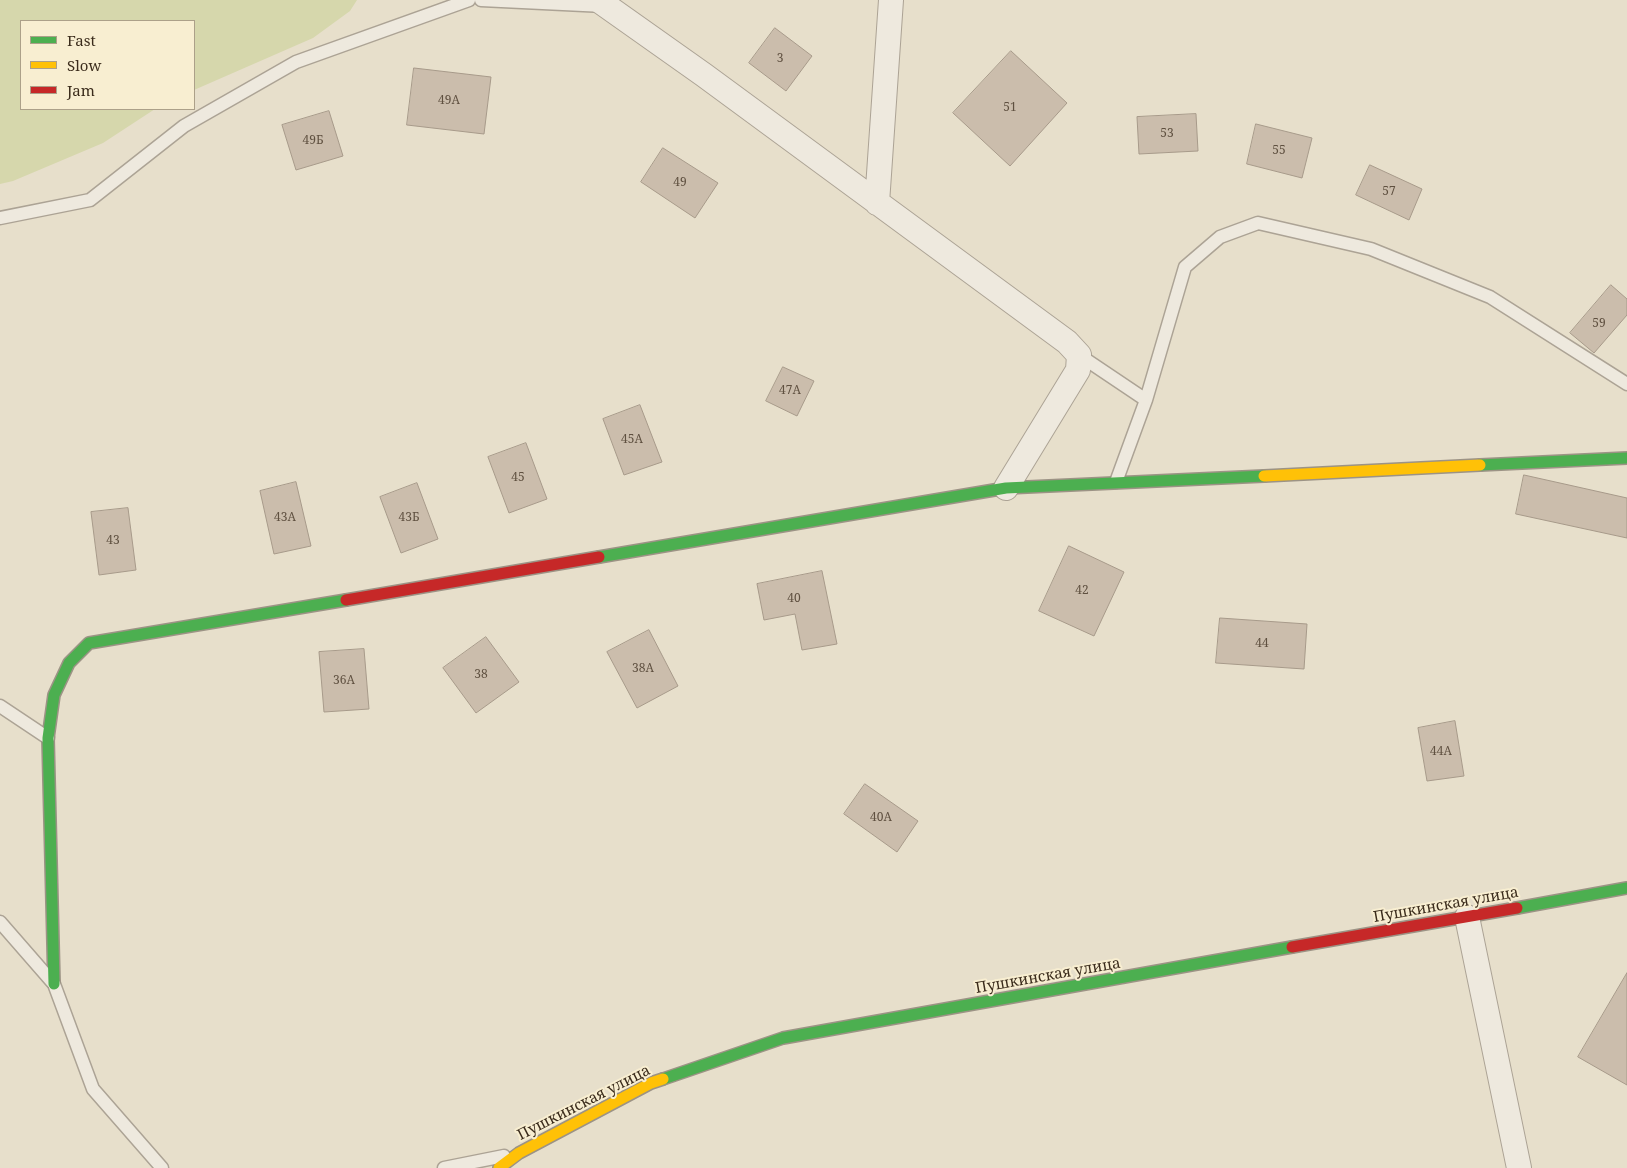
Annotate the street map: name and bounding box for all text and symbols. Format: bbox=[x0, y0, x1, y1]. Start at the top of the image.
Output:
legend bbox=[20, 20, 195, 110]
text: Fast bbox=[67, 30, 96, 50]
house number: 3 bbox=[777, 52, 783, 66]
text: Slow bbox=[67, 55, 101, 75]
text: Jam bbox=[67, 80, 95, 100]
house number: 49А bbox=[438, 94, 460, 108]
house number: 51 bbox=[1003, 101, 1017, 115]
house number: 53 bbox=[1160, 127, 1174, 141]
house number: 49Б bbox=[303, 134, 323, 148]
house number: 55 bbox=[1272, 144, 1286, 158]
house number: 49 bbox=[673, 176, 687, 190]
house number: 57 bbox=[1382, 185, 1396, 199]
house number: 59 bbox=[1592, 317, 1606, 331]
house number: 47А bbox=[779, 384, 801, 398]
house number: 45А bbox=[621, 433, 643, 447]
house number: 45 bbox=[511, 471, 525, 485]
house number: 43А bbox=[274, 511, 296, 525]
house number: 43Б bbox=[399, 511, 419, 525]
house number: 43 bbox=[106, 534, 120, 548]
house number: 42 bbox=[1075, 584, 1089, 598]
house number: 40 bbox=[787, 592, 801, 606]
house number: 44 bbox=[1255, 637, 1269, 651]
house number: 38А bbox=[632, 662, 654, 676]
house number: 38 bbox=[474, 668, 488, 682]
house number: 36А bbox=[333, 674, 355, 688]
house number: 44А bbox=[1430, 745, 1452, 759]
house number: 40А bbox=[870, 811, 892, 825]
street label: Пушкинская улица bbox=[1372, 883, 1520, 927]
street label: Пушкинская улица bbox=[974, 954, 1122, 998]
street label: Пушкинская улица bbox=[514, 1062, 654, 1144]

